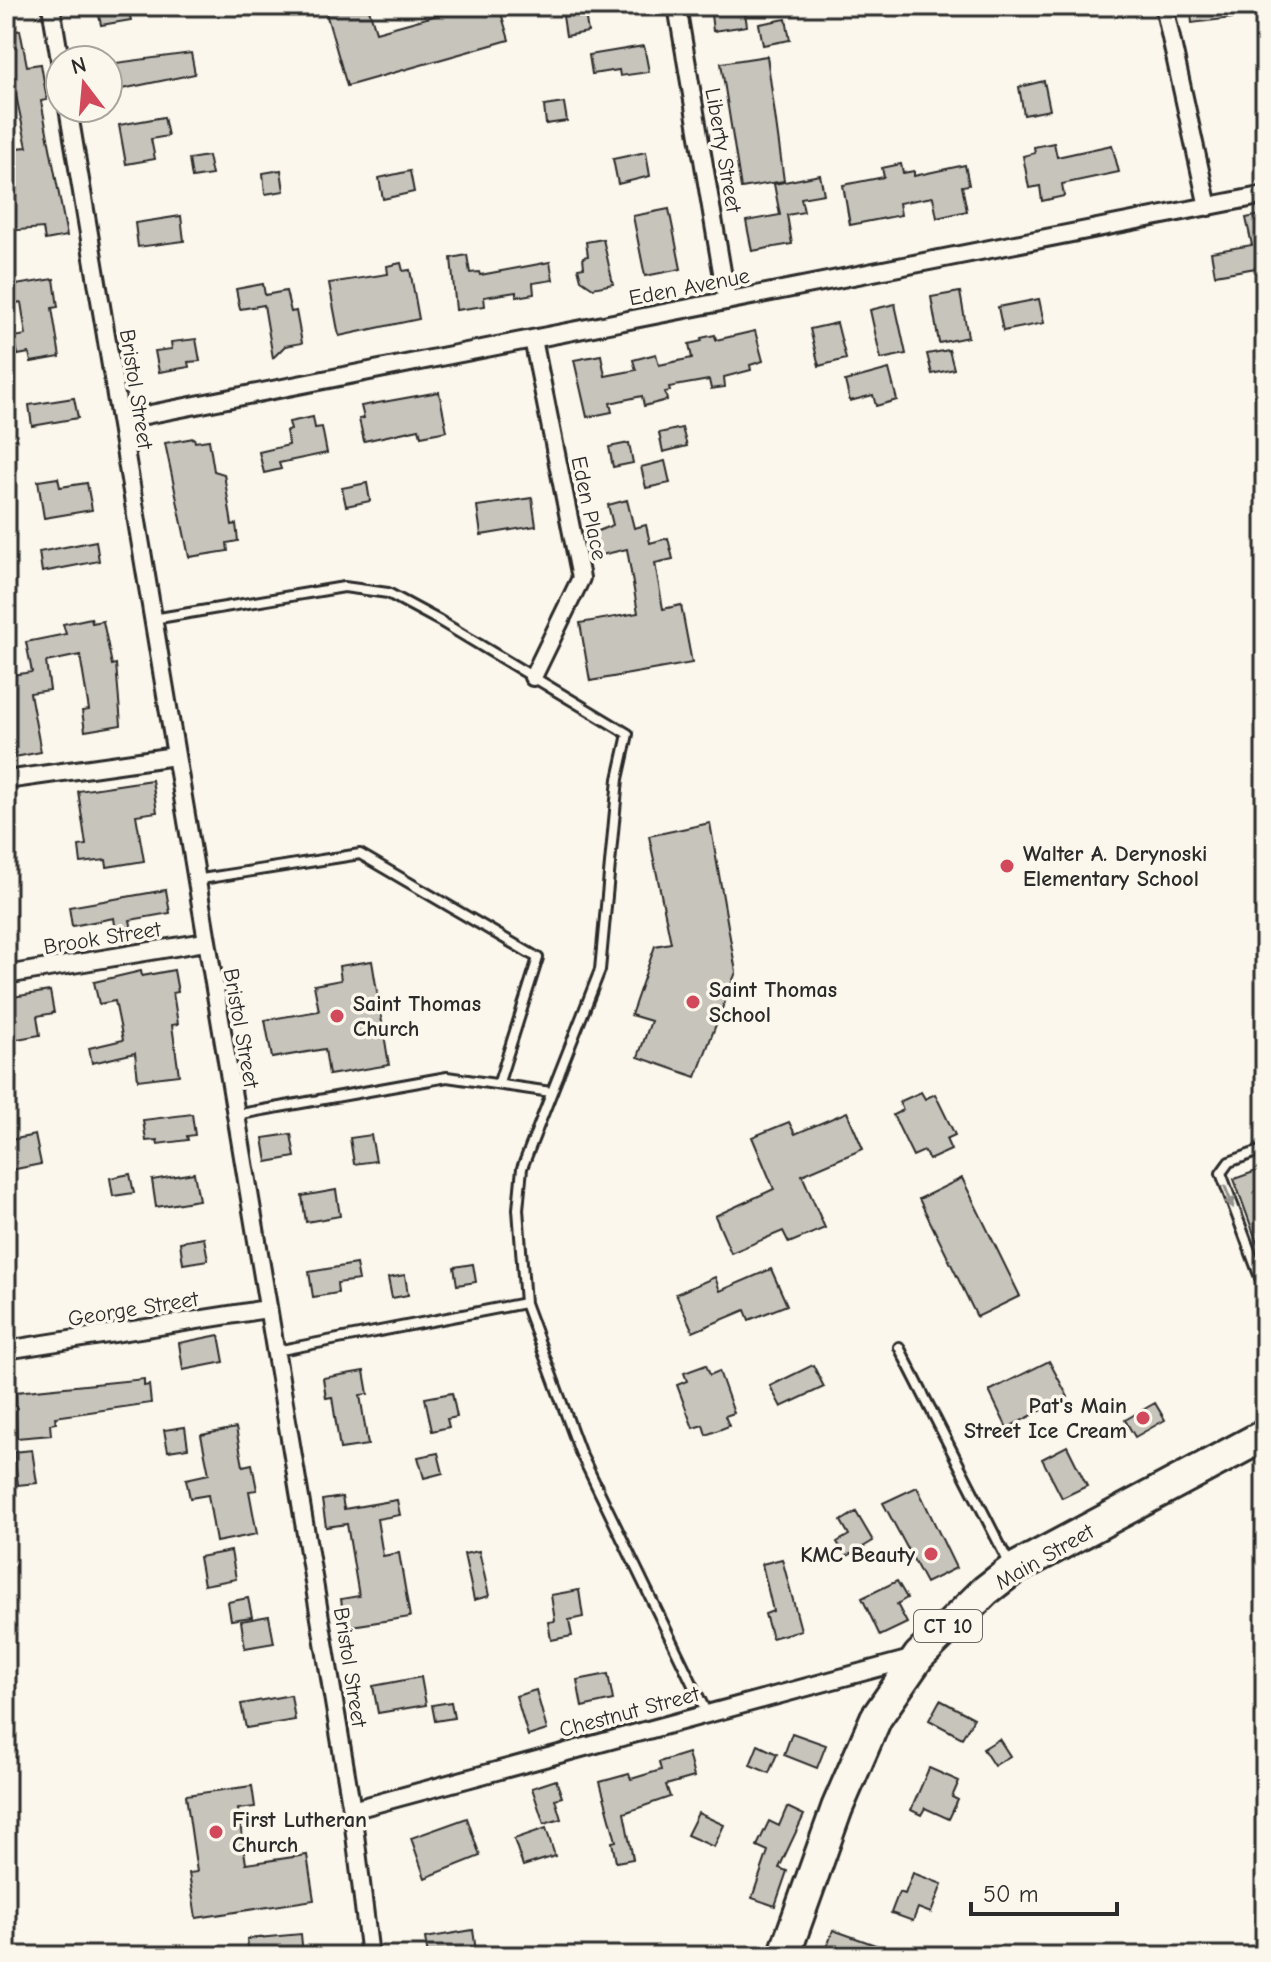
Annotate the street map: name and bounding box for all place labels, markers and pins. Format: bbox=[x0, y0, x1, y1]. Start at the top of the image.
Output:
place label: Walter A. Derynoski Elementary School bbox=[1023, 841, 1207, 892]
marker: Walter A. Derynoski Elementary School bbox=[998, 857, 1016, 875]
place label: Saint Thomas School bbox=[709, 977, 837, 1028]
place label: Saint Thomas Church bbox=[353, 991, 481, 1042]
marker: Saint Thomas School bbox=[684, 993, 702, 1011]
marker: Saint Thomas Church bbox=[328, 1007, 346, 1025]
place label: Pat's Main Street Ice Cream bbox=[964, 1393, 1127, 1444]
marker: Pat's Main Street Ice Cream bbox=[1134, 1409, 1152, 1427]
place label: KMC Beauty bbox=[800, 1542, 916, 1568]
marker: KMC Beauty bbox=[922, 1545, 940, 1563]
place label: First Lutheran Church bbox=[232, 1807, 367, 1858]
marker: First Lutheran Church bbox=[207, 1823, 225, 1841]

